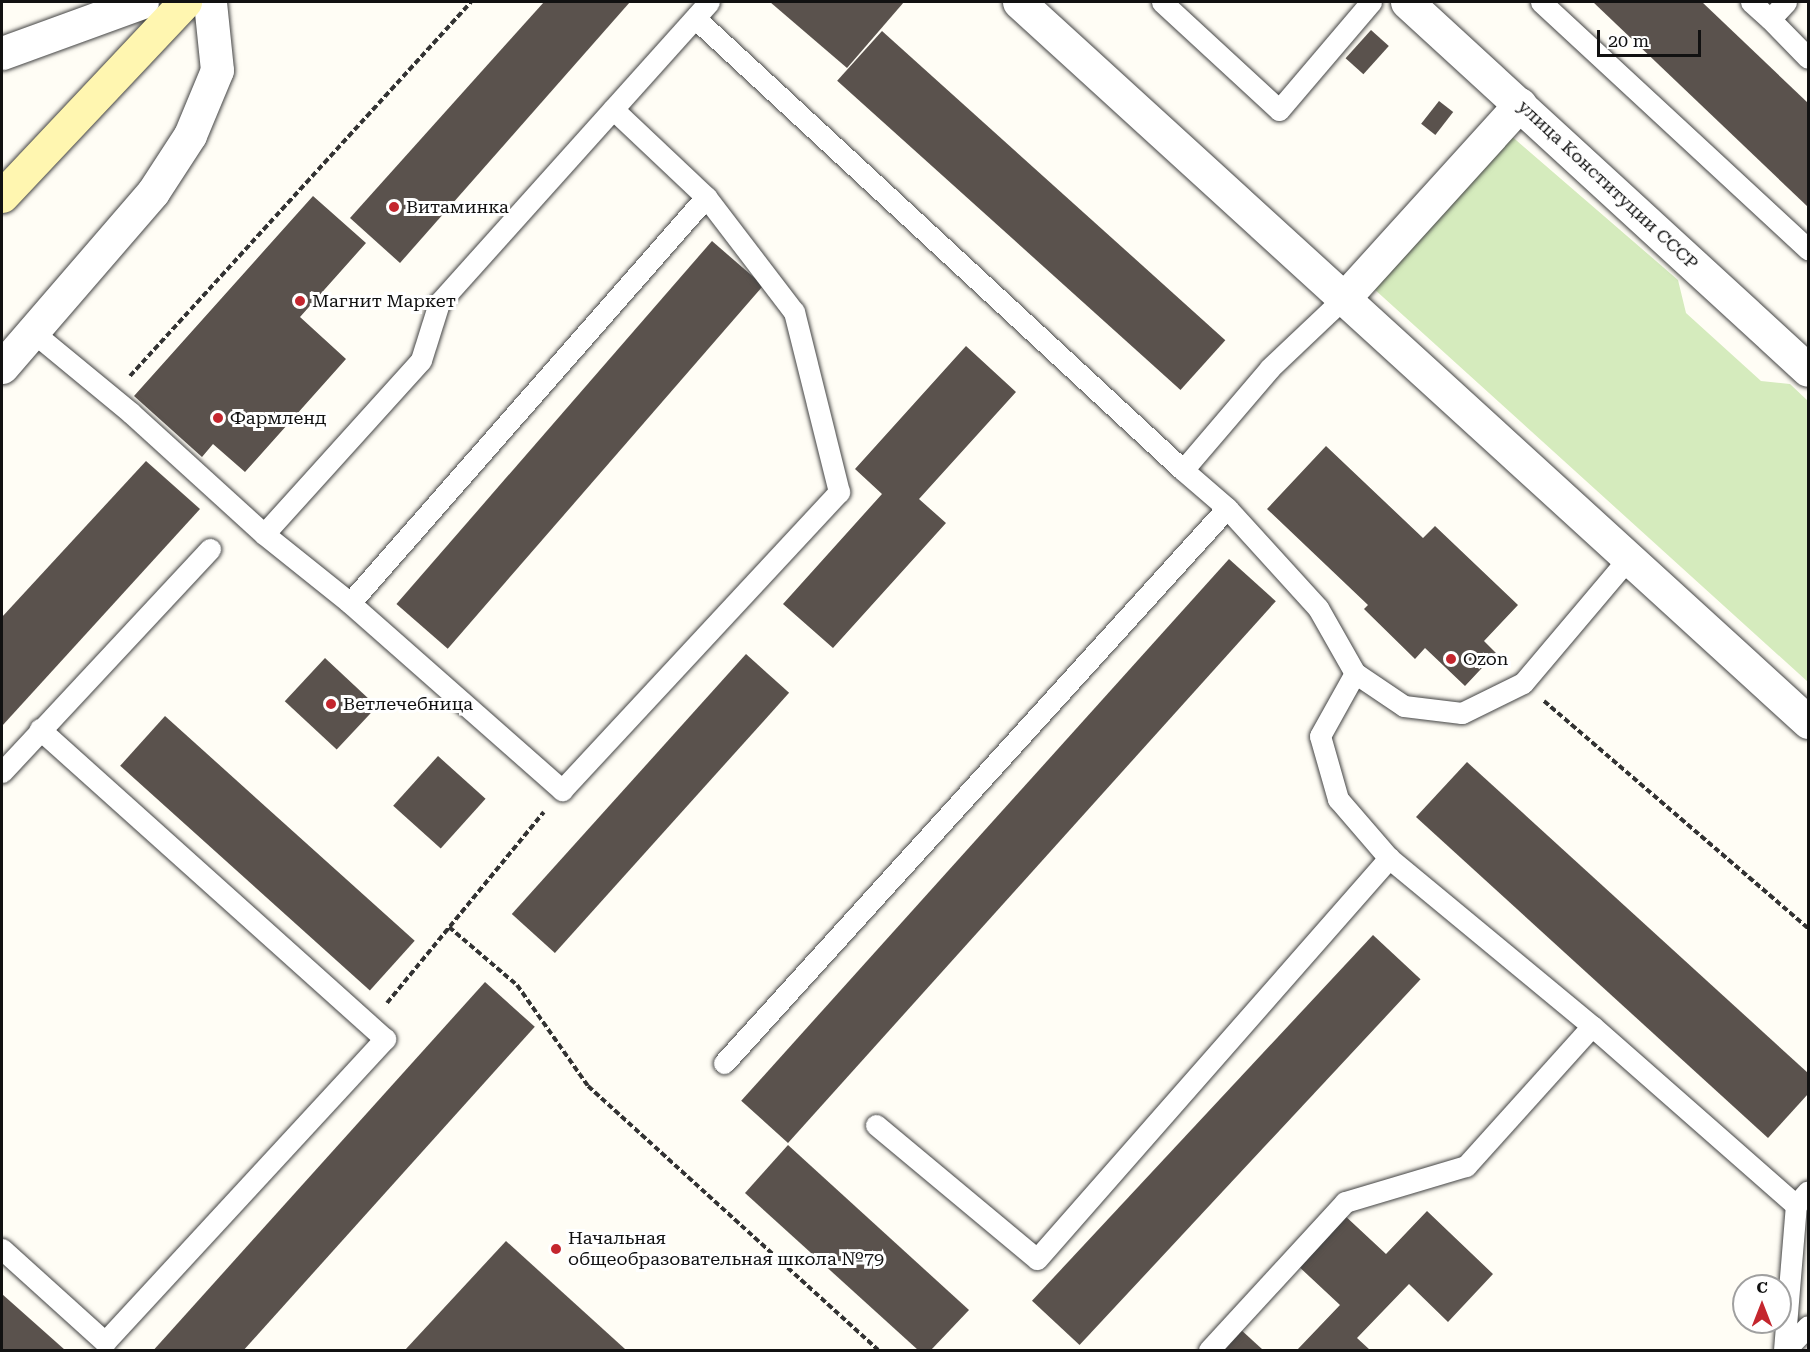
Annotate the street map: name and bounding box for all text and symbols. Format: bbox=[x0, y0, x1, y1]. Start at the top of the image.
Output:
scale bar bbox=[1600, 18, 1704, 56]
text: 20 m bbox=[1608, 30, 1649, 51]
street label: улица Конституции СССР bbox=[1513, 96, 1703, 274]
place label: Витаминка bbox=[406, 196, 509, 218]
marker: Витаминка bbox=[387, 200, 401, 214]
place label: Магнит Маркет bbox=[312, 290, 456, 312]
marker: Магнит Маркет bbox=[293, 294, 307, 308]
place label: Фармленд bbox=[230, 407, 326, 429]
marker: Фармленд bbox=[211, 411, 225, 425]
place label: Ozon bbox=[1463, 648, 1508, 670]
marker: Ozon bbox=[1444, 652, 1458, 666]
place label: Ветлечебница bbox=[343, 693, 473, 715]
marker: Ветлечебница bbox=[324, 697, 338, 711]
place label: Начальная общеобразовательная школа №79 bbox=[568, 1228, 884, 1270]
marker: Начальная общеобразовательная школа №79 bbox=[549, 1242, 563, 1256]
north arrow bbox=[1732, 1274, 1792, 1334]
text: С bbox=[1756, 1278, 1768, 1297]

